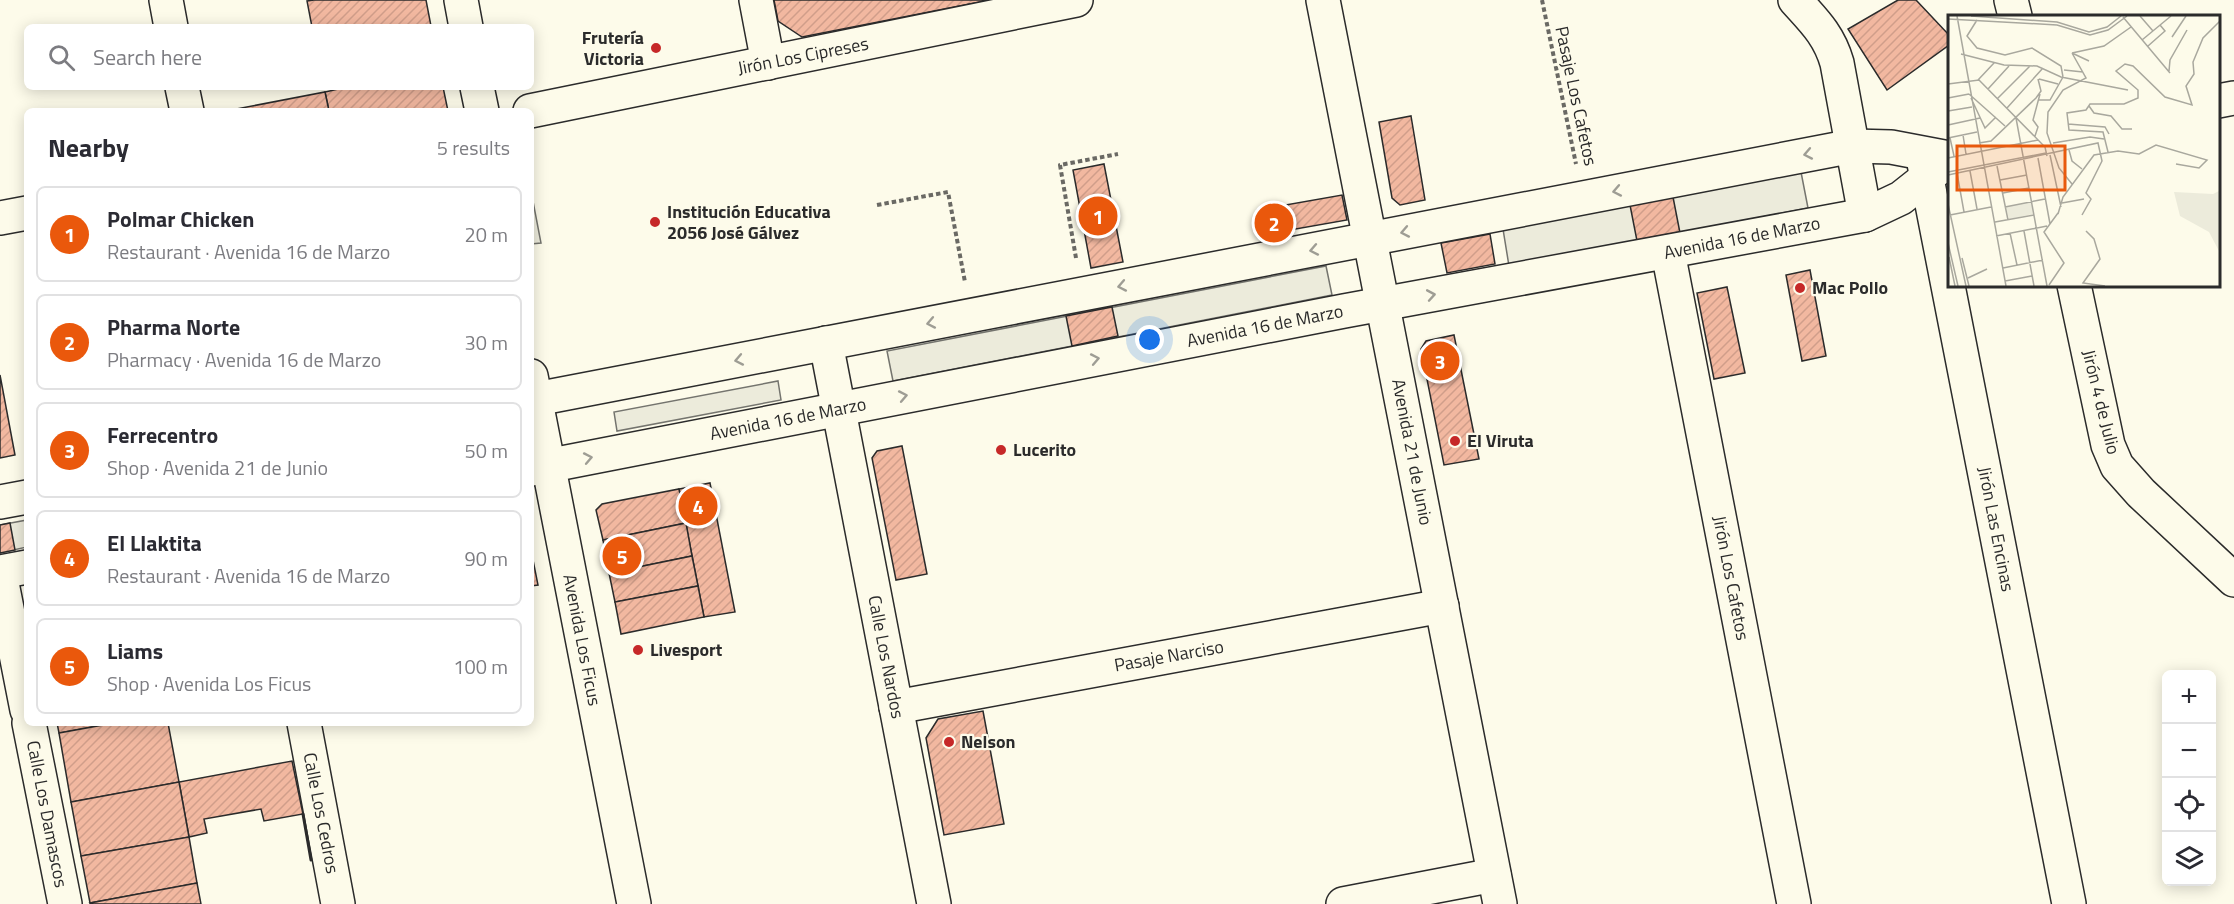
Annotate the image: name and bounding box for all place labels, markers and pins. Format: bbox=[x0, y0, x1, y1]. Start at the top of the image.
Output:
place label: Frutería Victoria bbox=[582, 24, 644, 72]
marker: Frutería Victoria bbox=[649, 41, 663, 55]
pin: 1 bbox=[1078, 194, 1118, 238]
place label: Institución Educativa 2056 José Gálvez bbox=[667, 198, 831, 246]
pin: 2 bbox=[1254, 200, 1294, 246]
marker: Institución Educativa 2056 José Gálvez bbox=[648, 215, 662, 229]
place label: Mac Pollo bbox=[1812, 274, 1888, 301]
marker: Mac Pollo bbox=[1793, 281, 1807, 295]
pin: 3 bbox=[1420, 338, 1460, 384]
place label: El Viruta bbox=[1467, 427, 1534, 454]
marker: El Viruta bbox=[1448, 434, 1462, 448]
place label: Lucerito bbox=[1013, 436, 1076, 463]
marker: Lucerito bbox=[994, 443, 1008, 457]
pin: 4 bbox=[678, 484, 718, 528]
pin: 5 bbox=[602, 534, 642, 578]
place label: Livesport bbox=[650, 636, 723, 663]
marker: Livesport bbox=[631, 643, 645, 657]
place label: Nelson bbox=[961, 728, 1015, 755]
marker: Nelson bbox=[942, 735, 956, 749]

